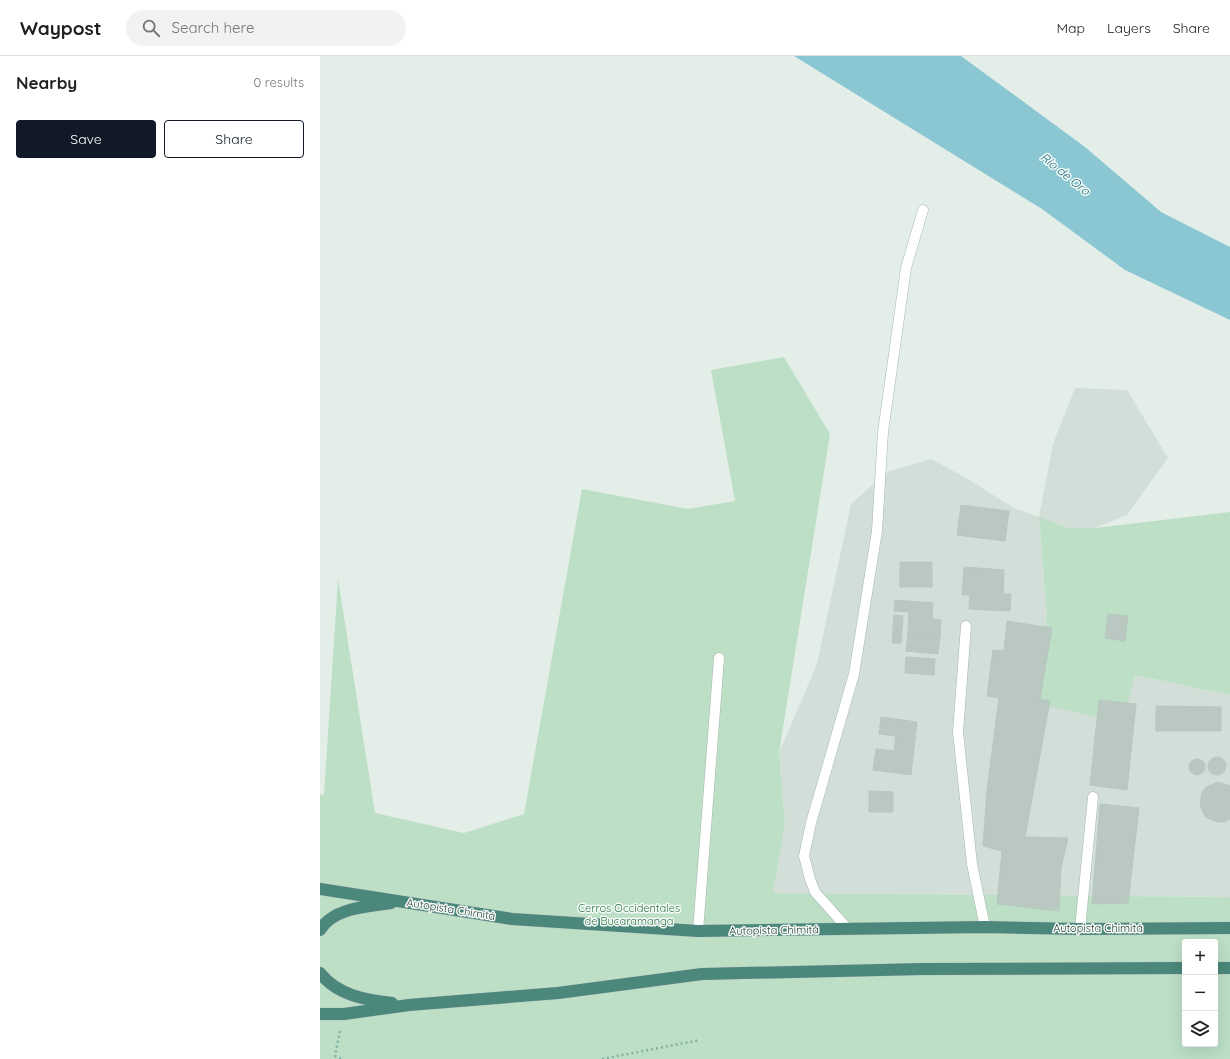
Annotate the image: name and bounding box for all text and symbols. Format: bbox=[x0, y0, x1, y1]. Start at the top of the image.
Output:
search box bbox=[126, 10, 406, 46]
text: Waypost bbox=[20, 16, 102, 40]
icon: search bbox=[140, 17, 162, 39]
text: Search here bbox=[172, 18, 254, 37]
text: Map bbox=[1056, 19, 1085, 37]
text: Layers bbox=[1107, 19, 1151, 37]
text: Share bbox=[1173, 19, 1210, 37]
text: Nearby bbox=[16, 72, 77, 93]
text: 0 results bbox=[253, 74, 304, 90]
button: Save bbox=[16, 120, 156, 158]
button: Share bbox=[164, 120, 304, 158]
water label: Río de Oro bbox=[1038, 149, 1094, 199]
street label: Autopista Chimitá bbox=[406, 895, 496, 923]
park label: Cerros Occidentales de Bucaramanga bbox=[578, 901, 680, 928]
street label: Autopista Chimitá bbox=[1053, 921, 1143, 935]
street label: Autopista Chimitá bbox=[729, 922, 819, 938]
map controls bbox=[1182, 939, 1218, 1047]
button: + bbox=[1182, 939, 1218, 975]
button: − bbox=[1182, 975, 1218, 1011]
button: layers bbox=[1182, 1011, 1218, 1047]

